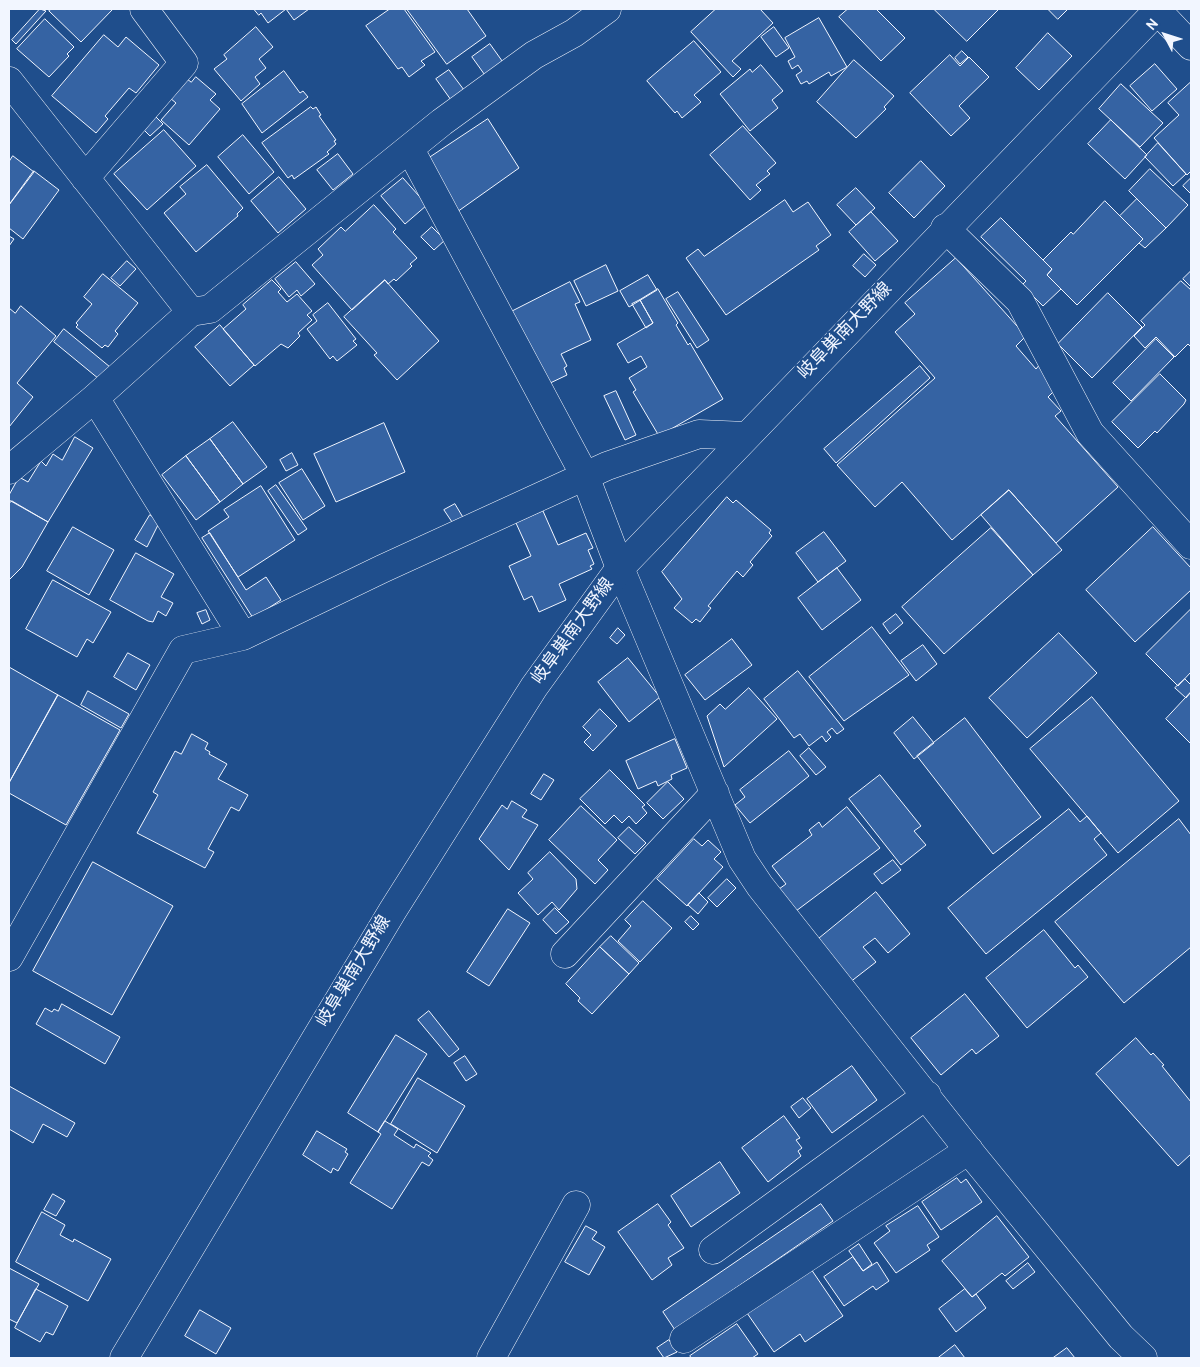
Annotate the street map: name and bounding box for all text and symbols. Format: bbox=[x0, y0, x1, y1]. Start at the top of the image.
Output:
north arrow bbox=[1140, 10, 1190, 60]
text: N bbox=[1143, 16, 1163, 34]
street label: 岐阜巣南大野線 bbox=[794, 279, 898, 385]
street label: 岐阜巣南大野線 bbox=[528, 575, 620, 689]
street label: 岐阜巣南大野線 bbox=[313, 912, 397, 1032]

